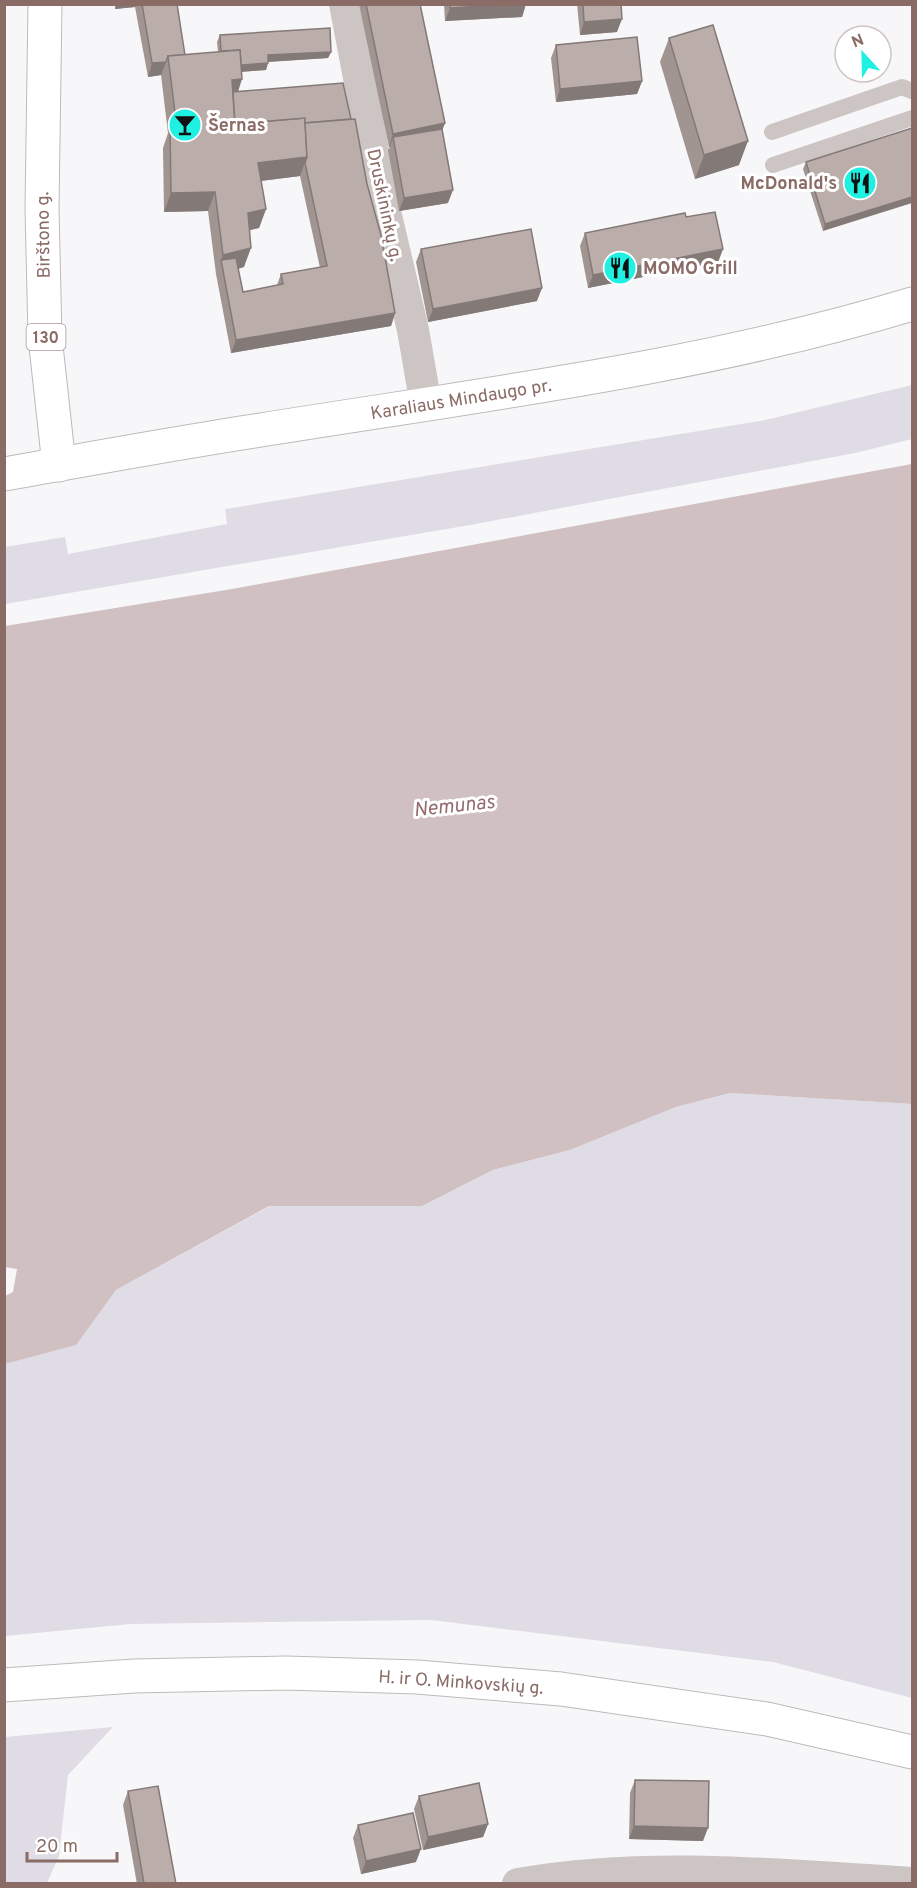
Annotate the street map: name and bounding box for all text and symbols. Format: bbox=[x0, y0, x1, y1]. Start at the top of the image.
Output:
north arrow bbox=[833, 24, 893, 84]
text: N bbox=[849, 31, 867, 53]
bar icon: Šernas bbox=[167, 107, 203, 143]
place label: Šernas bbox=[208, 113, 266, 138]
street label: Druskininkų g. bbox=[360, 147, 407, 264]
restaurant icon: McDonald's bbox=[842, 165, 878, 201]
place label: McDonald's bbox=[741, 173, 837, 196]
street label: Birštono g. bbox=[32, 191, 57, 279]
restaurant icon: MOMO Grill bbox=[602, 250, 638, 286]
place label: MOMO Grill bbox=[643, 258, 738, 281]
road number: 130 bbox=[26, 324, 66, 350]
street label: Karaliaus Mindaugo pr. bbox=[369, 375, 553, 426]
water label: Nemunas bbox=[412, 790, 497, 824]
street label: H. ir O. Minkovskių g. bbox=[378, 1666, 544, 1701]
scale bar bbox=[27, 1825, 117, 1863]
text: 20 m bbox=[36, 1836, 78, 1859]

